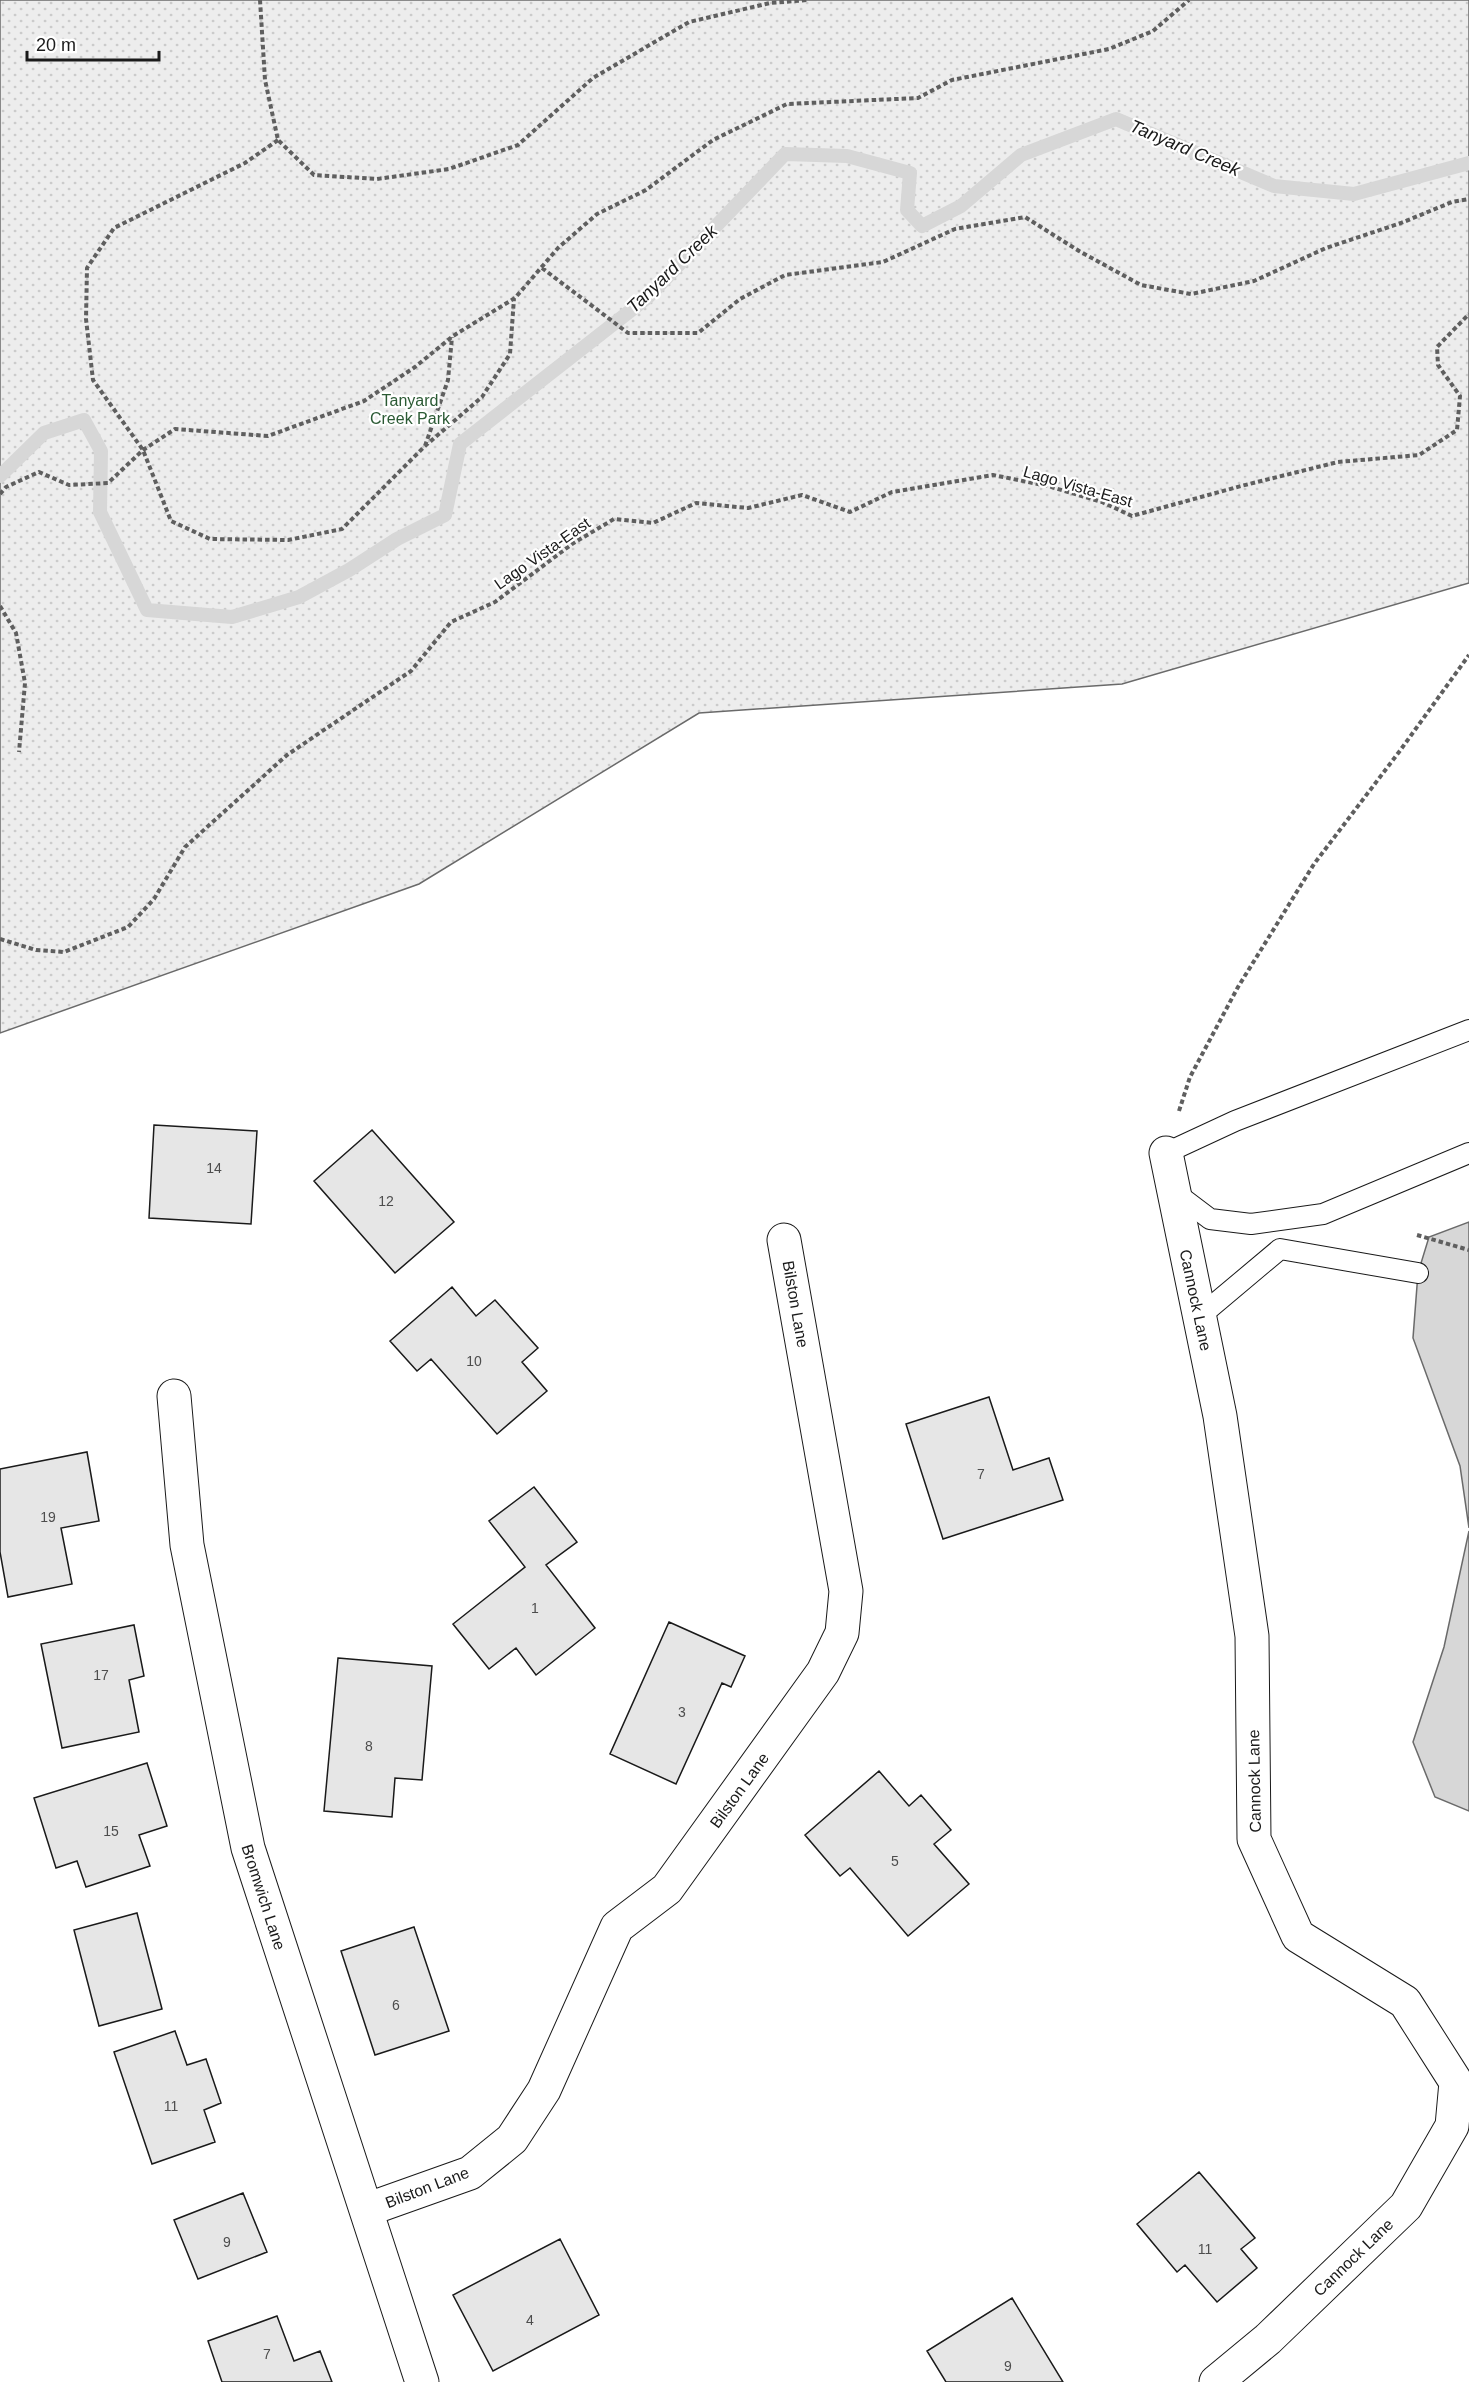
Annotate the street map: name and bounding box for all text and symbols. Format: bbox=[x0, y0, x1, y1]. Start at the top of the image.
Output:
scale bar bbox=[27, 24, 159, 62]
text: 20 m bbox=[36, 35, 76, 55]
water label: Tanyard Creek bbox=[1127, 116, 1244, 181]
water label: Tanyard Creek bbox=[623, 220, 722, 317]
park label: Tanyard Creek Park bbox=[370, 392, 451, 427]
street label: Lago Vista-East bbox=[1021, 463, 1135, 510]
street label: Lago Vista-East bbox=[491, 514, 594, 593]
house number: 14 bbox=[206, 1160, 222, 1176]
house number: 12 bbox=[378, 1193, 394, 1209]
street label: Cannock Lane bbox=[1176, 1248, 1215, 1352]
street label: Bilston Lane bbox=[779, 1259, 812, 1349]
house number: 10 bbox=[466, 1353, 482, 1369]
house number: 7 bbox=[977, 1466, 985, 1482]
house number: 19 bbox=[40, 1509, 56, 1525]
house number: 1 bbox=[531, 1600, 539, 1616]
house number: 17 bbox=[93, 1667, 109, 1683]
house number: 3 bbox=[678, 1704, 686, 1720]
street label: Cannock Lane bbox=[1245, 1729, 1264, 1833]
house number: 8 bbox=[365, 1738, 373, 1754]
street label: Bilston Lane bbox=[707, 1750, 772, 1831]
house number: 15 bbox=[103, 1823, 119, 1839]
street label: Bromwich Lane bbox=[238, 1842, 289, 1952]
house number: 5 bbox=[891, 1853, 899, 1869]
house number: 6 bbox=[392, 1997, 400, 2013]
house number: 11 bbox=[164, 2098, 178, 2114]
street label: Bilston Lane bbox=[383, 2164, 471, 2211]
street label: Cannock Lane bbox=[1310, 2215, 1396, 2299]
house number: 9 bbox=[223, 2234, 231, 2250]
house number: 11 bbox=[1198, 2241, 1212, 2257]
house number: 4 bbox=[526, 2312, 534, 2328]
house number: 7 bbox=[263, 2346, 271, 2362]
house number: 9 bbox=[1004, 2358, 1012, 2374]

